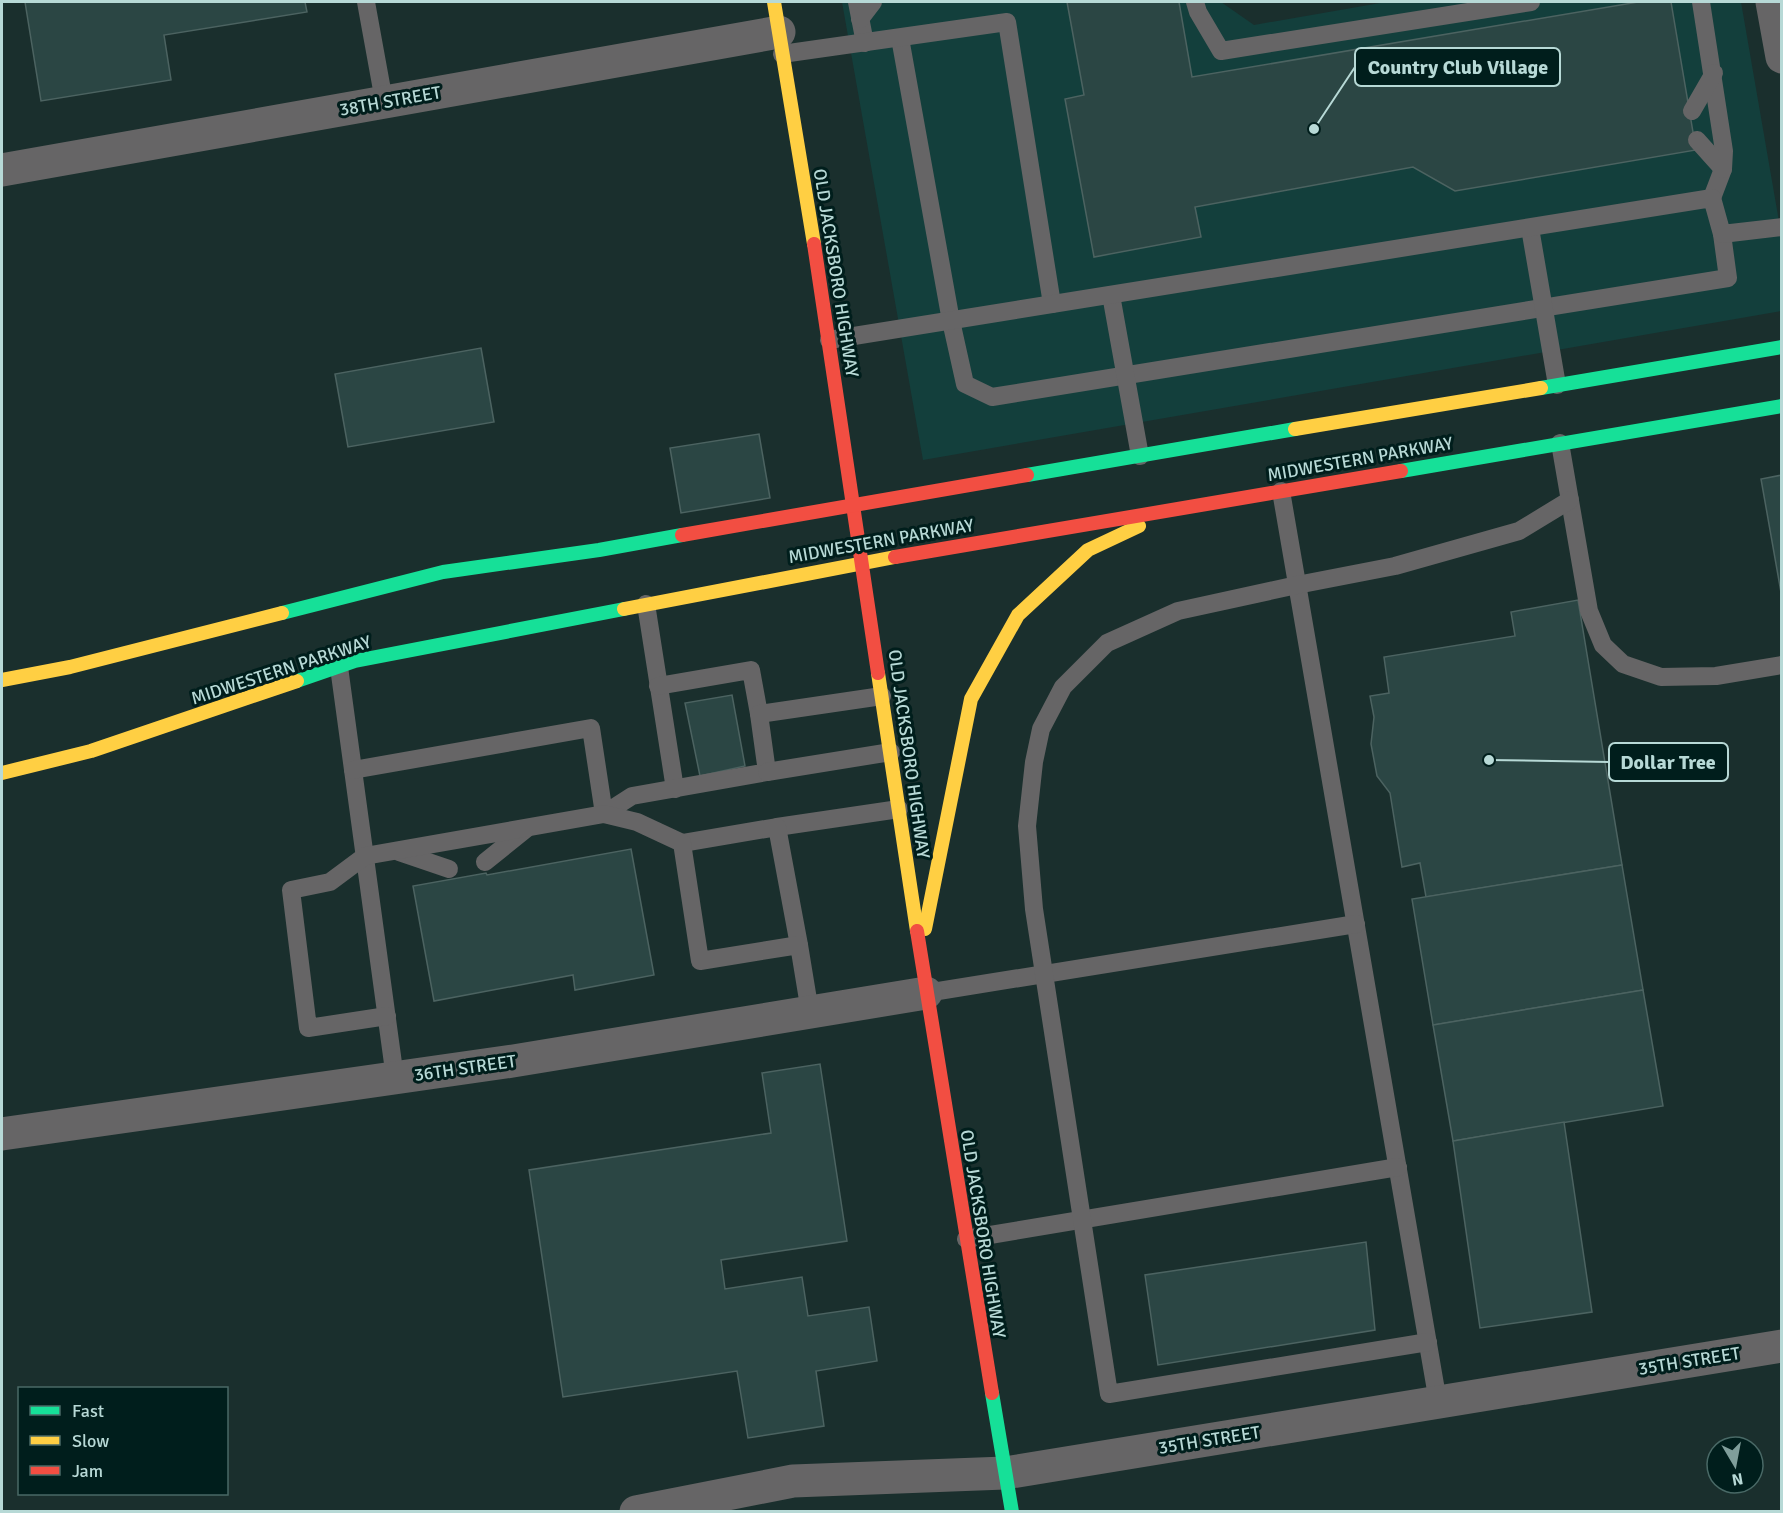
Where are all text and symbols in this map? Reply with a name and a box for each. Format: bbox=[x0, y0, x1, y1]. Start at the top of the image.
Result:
callout: Country Club Village bbox=[1355, 48, 1560, 86]
text: Country Club Village bbox=[1368, 55, 1548, 80]
street label: 38TH STREET bbox=[337, 81, 443, 121]
street label: OLD JACKSBORO HIGHWAY bbox=[809, 167, 863, 379]
street label: MIDWESTERN PARKWAY bbox=[1265, 432, 1455, 486]
street label: MIDWESTERN PARKWAY bbox=[786, 514, 976, 568]
street label: MIDWESTERN PARKWAY bbox=[188, 630, 374, 710]
street label: OLD JACKSBORO HIGHWAY bbox=[883, 648, 935, 860]
callout: Dollar Tree bbox=[1609, 743, 1728, 781]
text: Dollar Tree bbox=[1620, 750, 1716, 775]
street label: 36TH STREET bbox=[413, 1050, 518, 1086]
street label: OLD JACKSBORO HIGHWAY bbox=[956, 1128, 1010, 1340]
street label: 35TH STREET bbox=[1636, 1342, 1742, 1380]
legend bbox=[18, 1387, 228, 1495]
text: Fast bbox=[72, 1400, 104, 1422]
street label: 35TH STREET bbox=[1156, 1421, 1262, 1459]
text: Slow bbox=[72, 1430, 109, 1452]
north arrow bbox=[1705, 1435, 1765, 1495]
text: Jam bbox=[72, 1460, 103, 1482]
text: N bbox=[1730, 1468, 1745, 1490]

